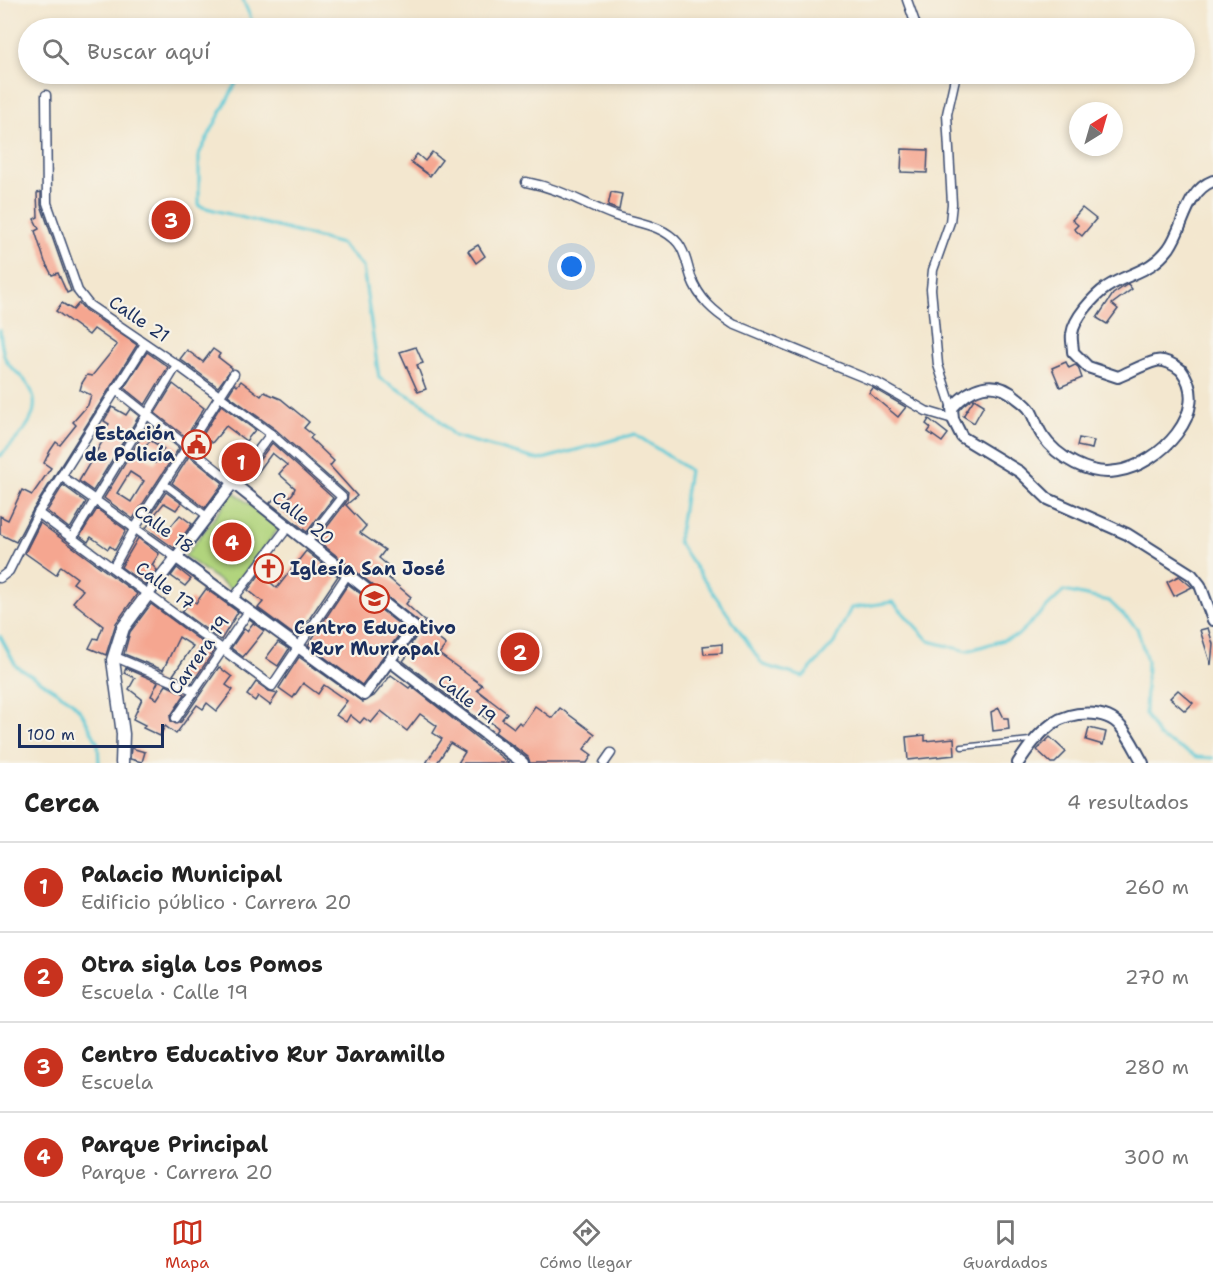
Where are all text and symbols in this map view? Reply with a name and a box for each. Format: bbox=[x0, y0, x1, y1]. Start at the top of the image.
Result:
search box bbox=[18, 18, 1195, 84]
icon: search bbox=[39, 35, 72, 68]
text: Buscar aquí bbox=[87, 37, 210, 66]
north arrow bbox=[1069, 102, 1123, 156]
pin: 3 bbox=[152, 198, 190, 242]
your location bbox=[557, 252, 586, 281]
street label: Calle 21 bbox=[104, 290, 174, 348]
place label: Estación de Policía bbox=[84, 422, 176, 467]
public building icon: Estación de Policía bbox=[180, 428, 212, 460]
pin: 1 bbox=[222, 440, 260, 484]
street label: Calle 20 bbox=[267, 486, 339, 550]
street label: Calle 18 bbox=[129, 499, 199, 559]
pin: 4 bbox=[212, 520, 252, 564]
church icon: Iglesía San José bbox=[253, 553, 285, 585]
street label: Calle 17 bbox=[131, 556, 199, 616]
place label: Iglesía San José bbox=[290, 557, 445, 581]
school or university icon: Centro Educativo Rur Murrapal bbox=[359, 583, 391, 615]
street label: Carrera 19 bbox=[163, 611, 235, 699]
place label: Centro Educativo Rur Murrapal bbox=[294, 616, 456, 661]
pin: 2 bbox=[500, 630, 540, 674]
street label: Calle 19 bbox=[433, 669, 501, 729]
scale bar bbox=[18, 721, 164, 748]
text: 100 m bbox=[27, 724, 75, 745]
text: Cerca bbox=[24, 785, 99, 820]
text: 4 resultados bbox=[1067, 789, 1189, 815]
text: Palacio Municipal bbox=[81, 860, 282, 889]
text: 1 bbox=[39, 874, 48, 900]
text: 260 m bbox=[1124, 874, 1189, 900]
text: Edificio público · Carrera 20 bbox=[81, 889, 351, 915]
text: Otra sigla Los Pomos bbox=[81, 950, 323, 979]
text: 2 bbox=[37, 964, 51, 990]
text: 270 m bbox=[1125, 964, 1189, 990]
text: Escuela · Calle 19 bbox=[81, 979, 248, 1005]
text: Centro Educativo Rur Jaramillo bbox=[81, 1040, 445, 1069]
text: 3 bbox=[37, 1054, 51, 1080]
text: 280 m bbox=[1124, 1054, 1189, 1080]
text: Escuela bbox=[81, 1069, 153, 1095]
text: Parque Principal bbox=[81, 1130, 268, 1159]
text: 4 bbox=[37, 1144, 51, 1170]
text: 300 m bbox=[1123, 1144, 1189, 1170]
text: Parque · Carrera 20 bbox=[81, 1159, 273, 1185]
tab: Mapa bbox=[165, 1216, 209, 1273]
tab: Cómo llegar bbox=[539, 1216, 633, 1273]
tab: Guardados bbox=[963, 1216, 1048, 1273]

